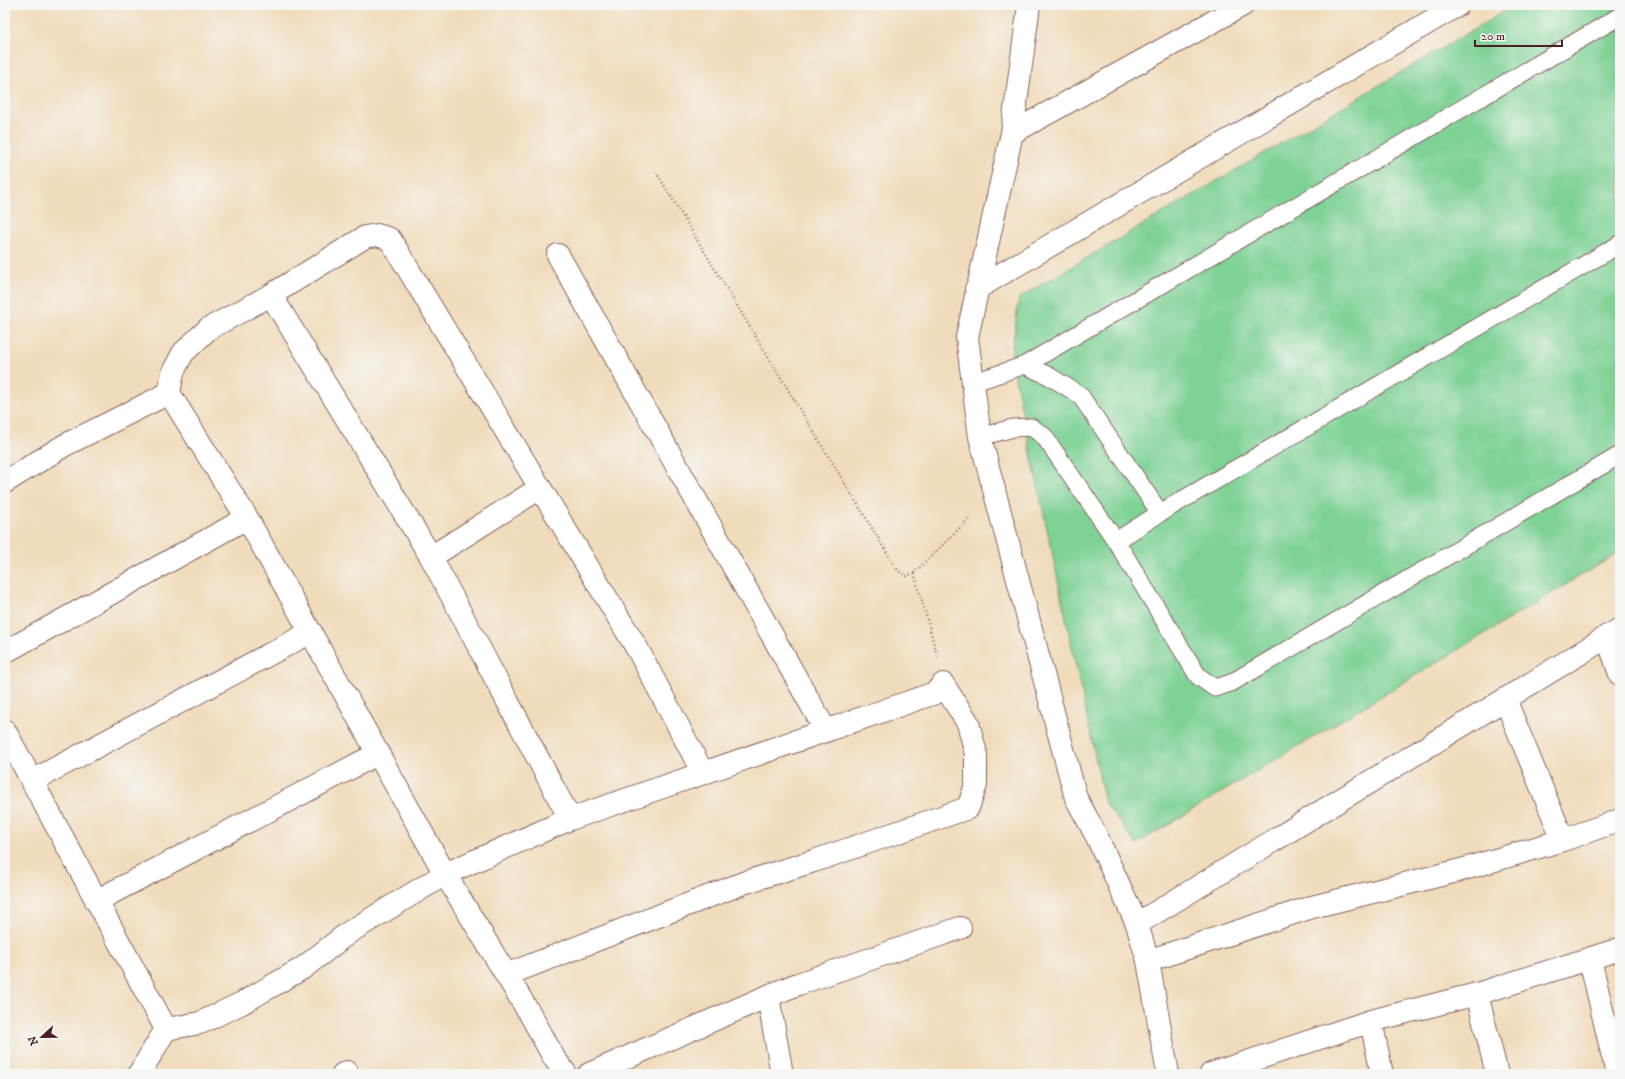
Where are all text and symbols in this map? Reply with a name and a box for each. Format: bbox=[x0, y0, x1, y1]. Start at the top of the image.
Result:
scale bar bbox=[1475, 22, 1562, 48]
text: 20 m bbox=[1481, 29, 1505, 44]
north arrow bbox=[22, 1017, 62, 1057]
text: N bbox=[25, 1034, 42, 1047]

